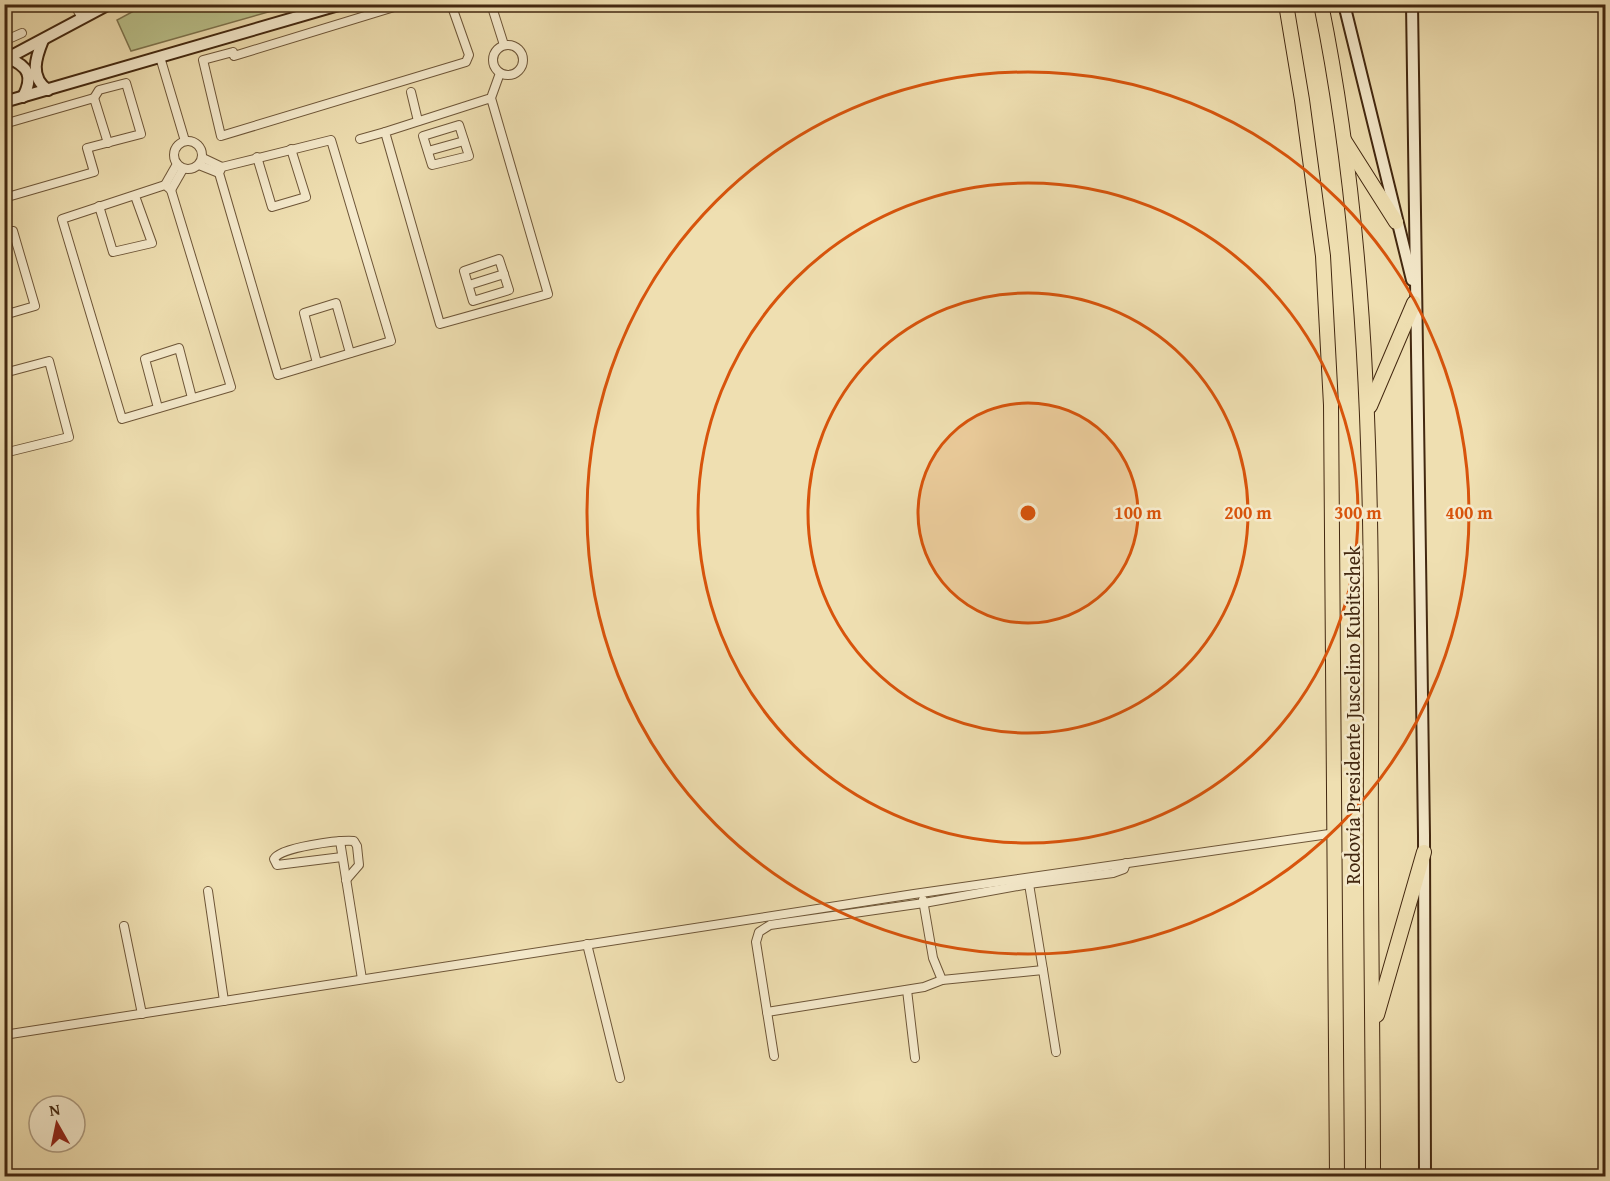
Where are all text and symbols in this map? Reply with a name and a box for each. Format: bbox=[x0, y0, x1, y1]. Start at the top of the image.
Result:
text: 100 m bbox=[1114, 499, 1162, 526]
text: 200 m bbox=[1224, 499, 1272, 526]
text: 300 m bbox=[1334, 499, 1382, 526]
text: 400 m bbox=[1445, 499, 1493, 526]
centre of rings bbox=[1018, 503, 1038, 523]
street label: Rodovia Presidente Juscelino Kubitschek bbox=[1338, 545, 1367, 884]
north arrow bbox=[27, 1094, 87, 1154]
text: N bbox=[47, 1096, 62, 1122]

